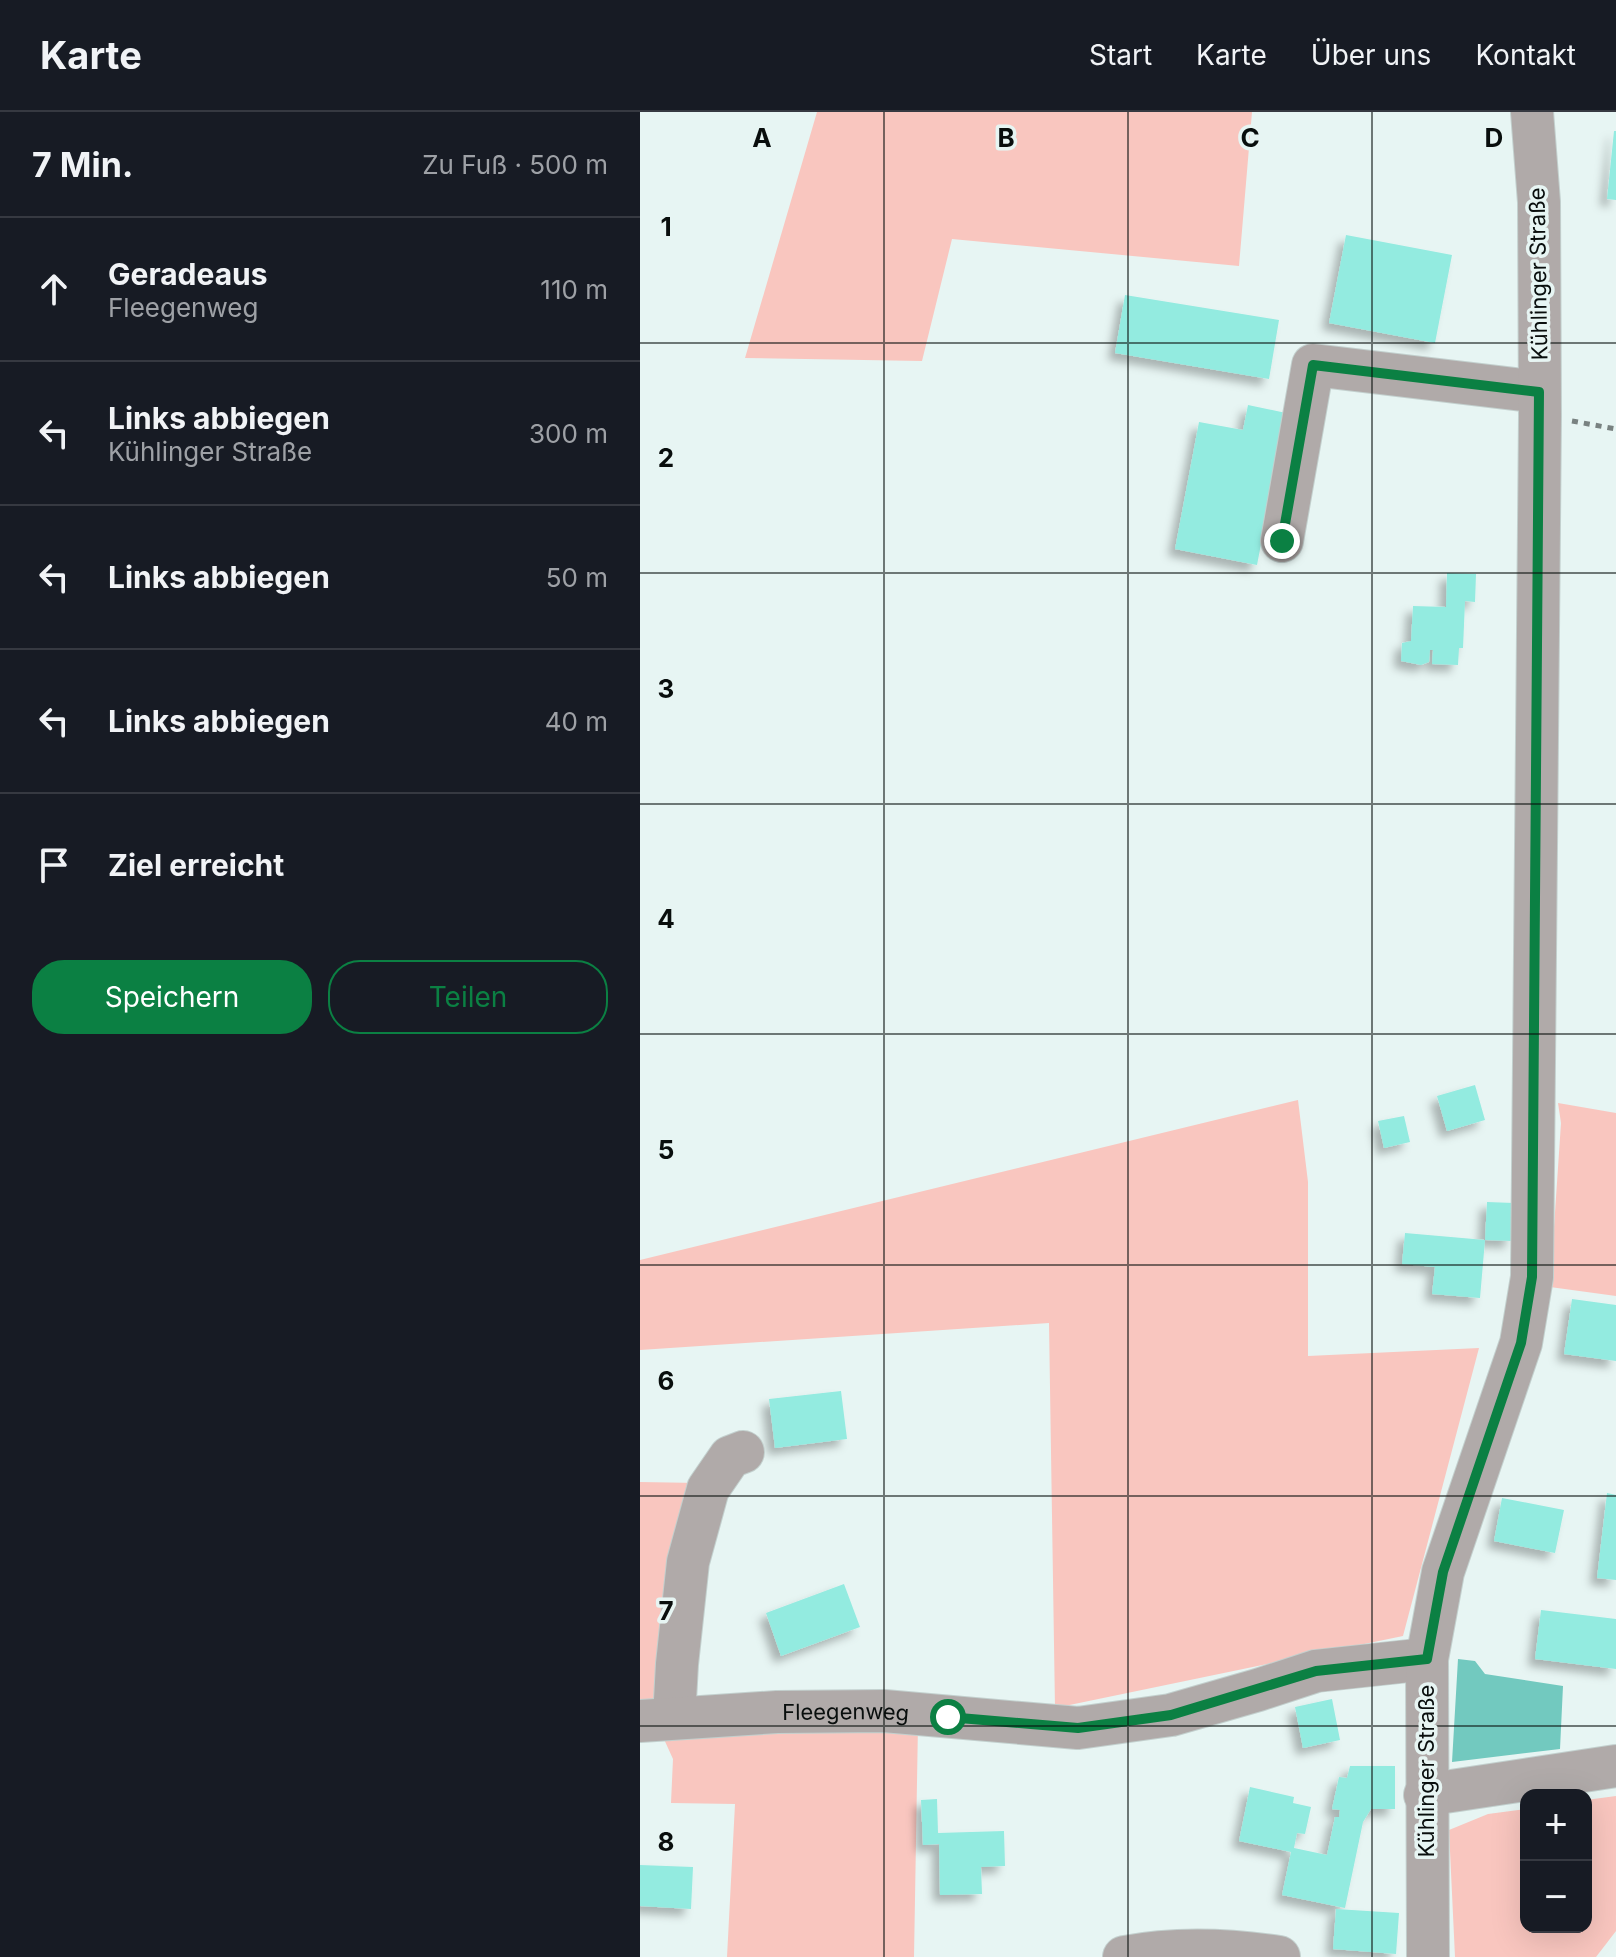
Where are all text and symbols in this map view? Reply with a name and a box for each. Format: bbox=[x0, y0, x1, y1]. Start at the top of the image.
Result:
text: Karte bbox=[40, 32, 142, 78]
text: Start bbox=[1089, 38, 1152, 72]
text: Karte bbox=[1196, 38, 1267, 72]
text: Über uns bbox=[1311, 38, 1431, 72]
text: Kontakt bbox=[1475, 38, 1576, 72]
text: A bbox=[752, 122, 772, 153]
text: B bbox=[997, 122, 1015, 153]
text: C bbox=[1240, 122, 1260, 153]
text: D bbox=[1485, 122, 1503, 153]
text: 7 Min. bbox=[32, 144, 133, 185]
text: Zu Fuß · 500 m bbox=[422, 149, 608, 180]
street label: Kühlinger Straße bbox=[1523, 187, 1553, 361]
text: 1 bbox=[660, 211, 672, 242]
text: Geradeaus bbox=[108, 256, 268, 292]
icon: ahead bbox=[32, 267, 76, 311]
text: 110 m bbox=[540, 274, 608, 305]
text: Fleegenweg bbox=[108, 292, 258, 323]
text: Links abbiegen bbox=[108, 400, 330, 436]
icon: left bbox=[32, 411, 76, 455]
text: 300 m bbox=[529, 418, 608, 449]
text: Kühlinger Straße bbox=[108, 436, 312, 467]
text: 2 bbox=[658, 442, 674, 473]
route end bbox=[1264, 523, 1300, 559]
icon: left bbox=[32, 555, 76, 599]
text: Links abbiegen bbox=[108, 559, 330, 595]
text: 50 m bbox=[546, 562, 608, 593]
text: 3 bbox=[658, 673, 674, 704]
icon: left bbox=[32, 699, 76, 743]
text: Links abbiegen bbox=[108, 703, 330, 739]
text: 40 m bbox=[545, 706, 608, 737]
icon: arrive bbox=[32, 843, 76, 887]
text: Ziel erreicht bbox=[108, 847, 284, 883]
text: 4 bbox=[657, 903, 675, 934]
button: Speichern bbox=[32, 960, 312, 1034]
button: Teilen bbox=[328, 960, 608, 1034]
text: 5 bbox=[658, 1134, 674, 1165]
text: 6 bbox=[658, 1365, 674, 1396]
text: 7 bbox=[658, 1595, 674, 1626]
street label: Kühlinger Straße bbox=[1413, 1685, 1439, 1857]
street label: Fleegenweg bbox=[782, 1698, 910, 1726]
route start bbox=[930, 1699, 966, 1735]
map controls bbox=[1520, 1789, 1592, 1933]
button: + bbox=[1520, 1789, 1592, 1861]
text: 8 bbox=[658, 1826, 674, 1857]
button: − bbox=[1520, 1861, 1592, 1933]

